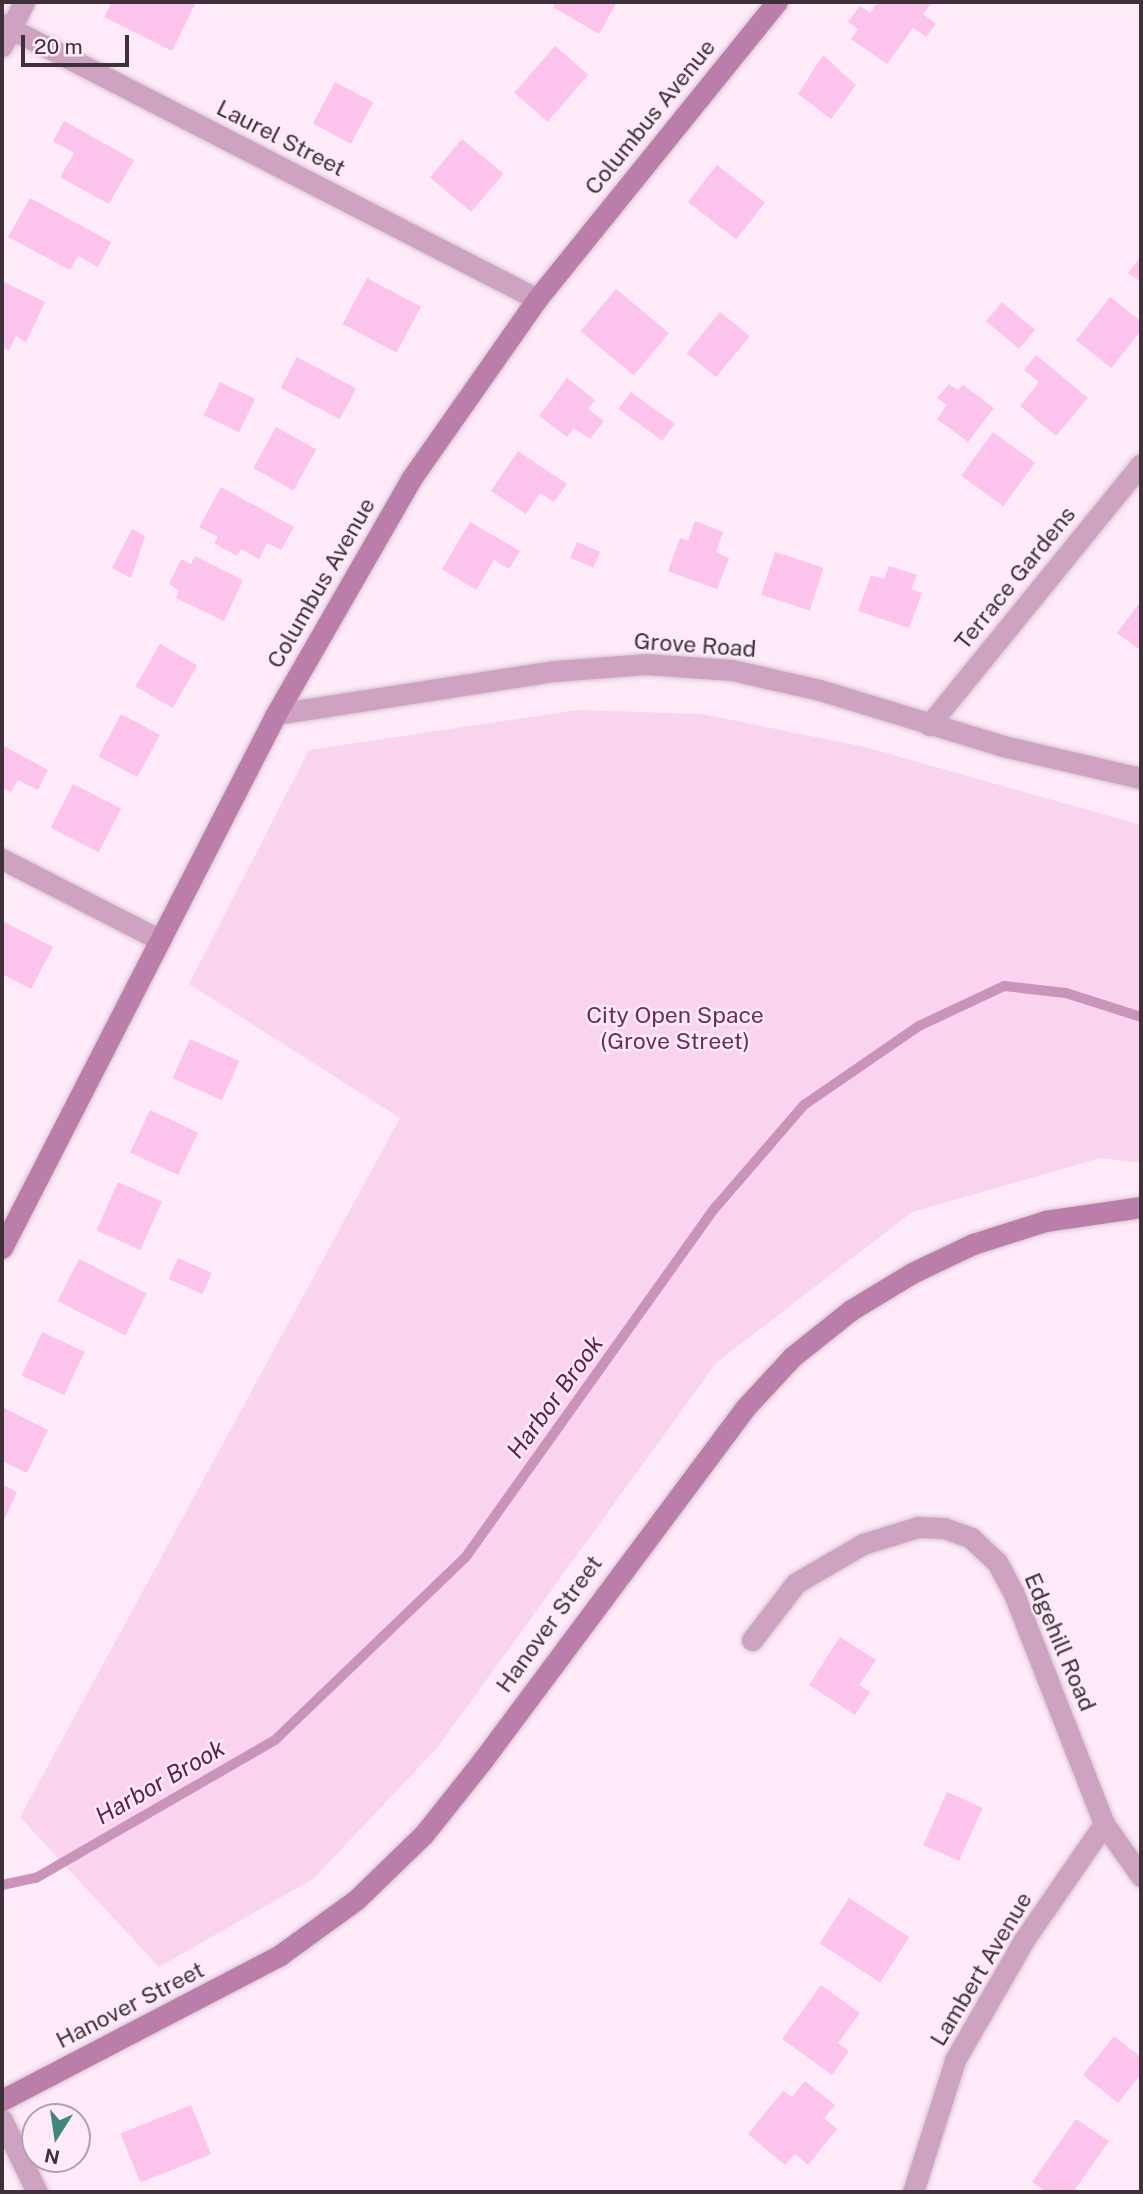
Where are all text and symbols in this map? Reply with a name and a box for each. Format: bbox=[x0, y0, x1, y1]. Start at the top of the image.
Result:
scale bar bbox=[24, 21, 133, 65]
text: 20 m bbox=[34, 34, 83, 59]
street label: Columbus Avenue bbox=[579, 34, 721, 200]
street label: Laurel Street bbox=[212, 94, 350, 182]
street label: Columbus Avenue bbox=[261, 493, 381, 673]
street label: Terrace Gardens bbox=[949, 501, 1081, 655]
street label: Grove Road bbox=[633, 627, 757, 663]
park label: City Open Space (Grove Street) bbox=[586, 1001, 764, 1055]
water label: Harbor Brook bbox=[501, 1330, 609, 1464]
street label: Hanover Street bbox=[490, 1550, 608, 1698]
street label: Edgehill Road bbox=[1018, 1569, 1102, 1715]
water label: Harbor Brook bbox=[90, 1733, 230, 1831]
street label: Lambert Avenue bbox=[924, 1887, 1038, 2051]
street label: Hanover Street bbox=[51, 1956, 209, 2054]
north arrow bbox=[21, 2103, 91, 2173]
text: N bbox=[43, 2144, 62, 2169]

